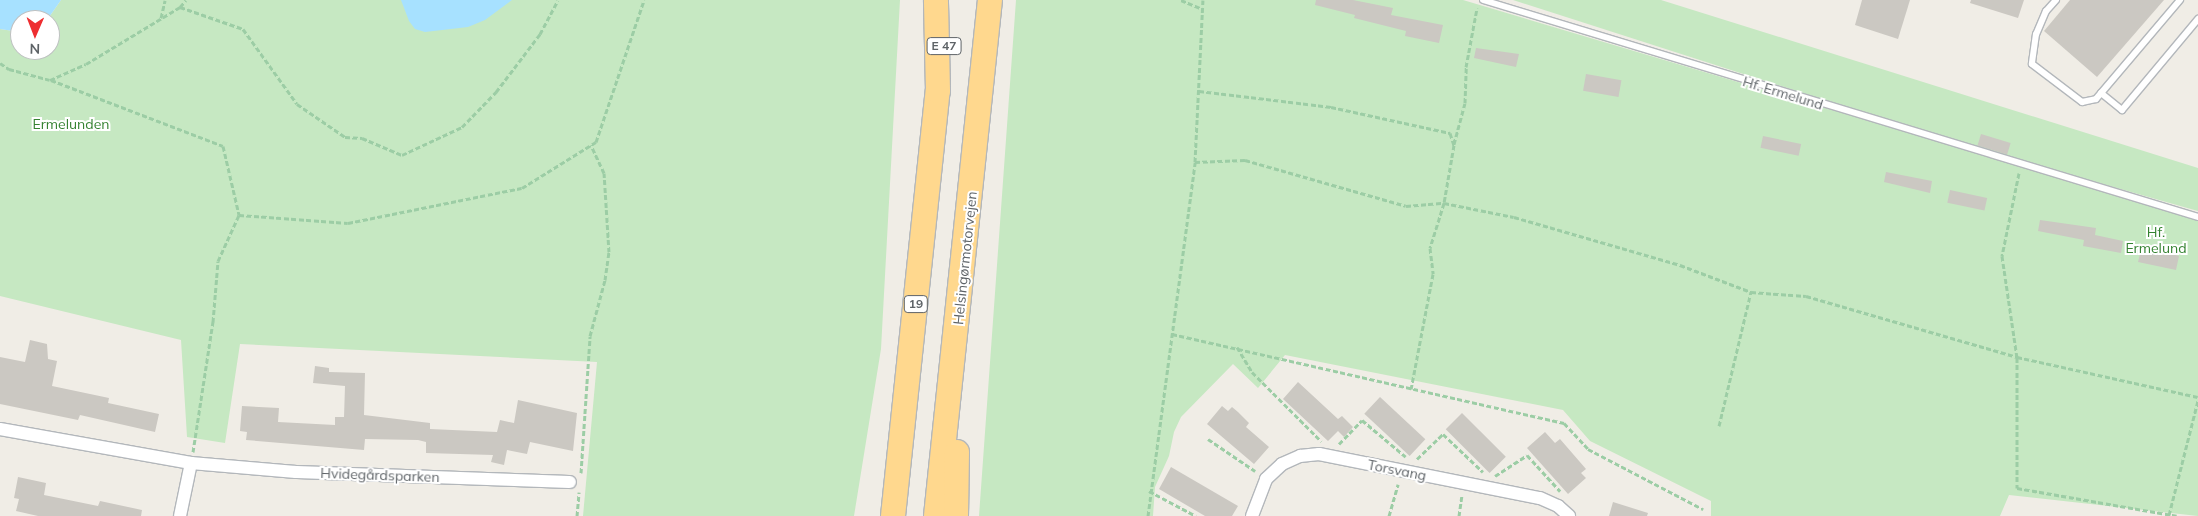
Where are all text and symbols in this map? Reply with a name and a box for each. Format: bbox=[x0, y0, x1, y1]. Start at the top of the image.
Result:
north arrow bbox=[10, 10, 60, 60]
road number: E 47 bbox=[926, 36, 962, 56]
text: N bbox=[29, 40, 40, 58]
street label: Hf. Ermelund bbox=[1741, 73, 1825, 113]
park label: Ermelunden bbox=[32, 116, 110, 132]
street label: Helsingørmotorvejen bbox=[950, 190, 980, 326]
park label: Hf. Ermelund bbox=[2125, 224, 2187, 256]
road number: 19 bbox=[904, 294, 928, 314]
street label: Torsvang bbox=[1366, 456, 1428, 484]
street label: Hvidegårdsparken bbox=[320, 465, 440, 485]

